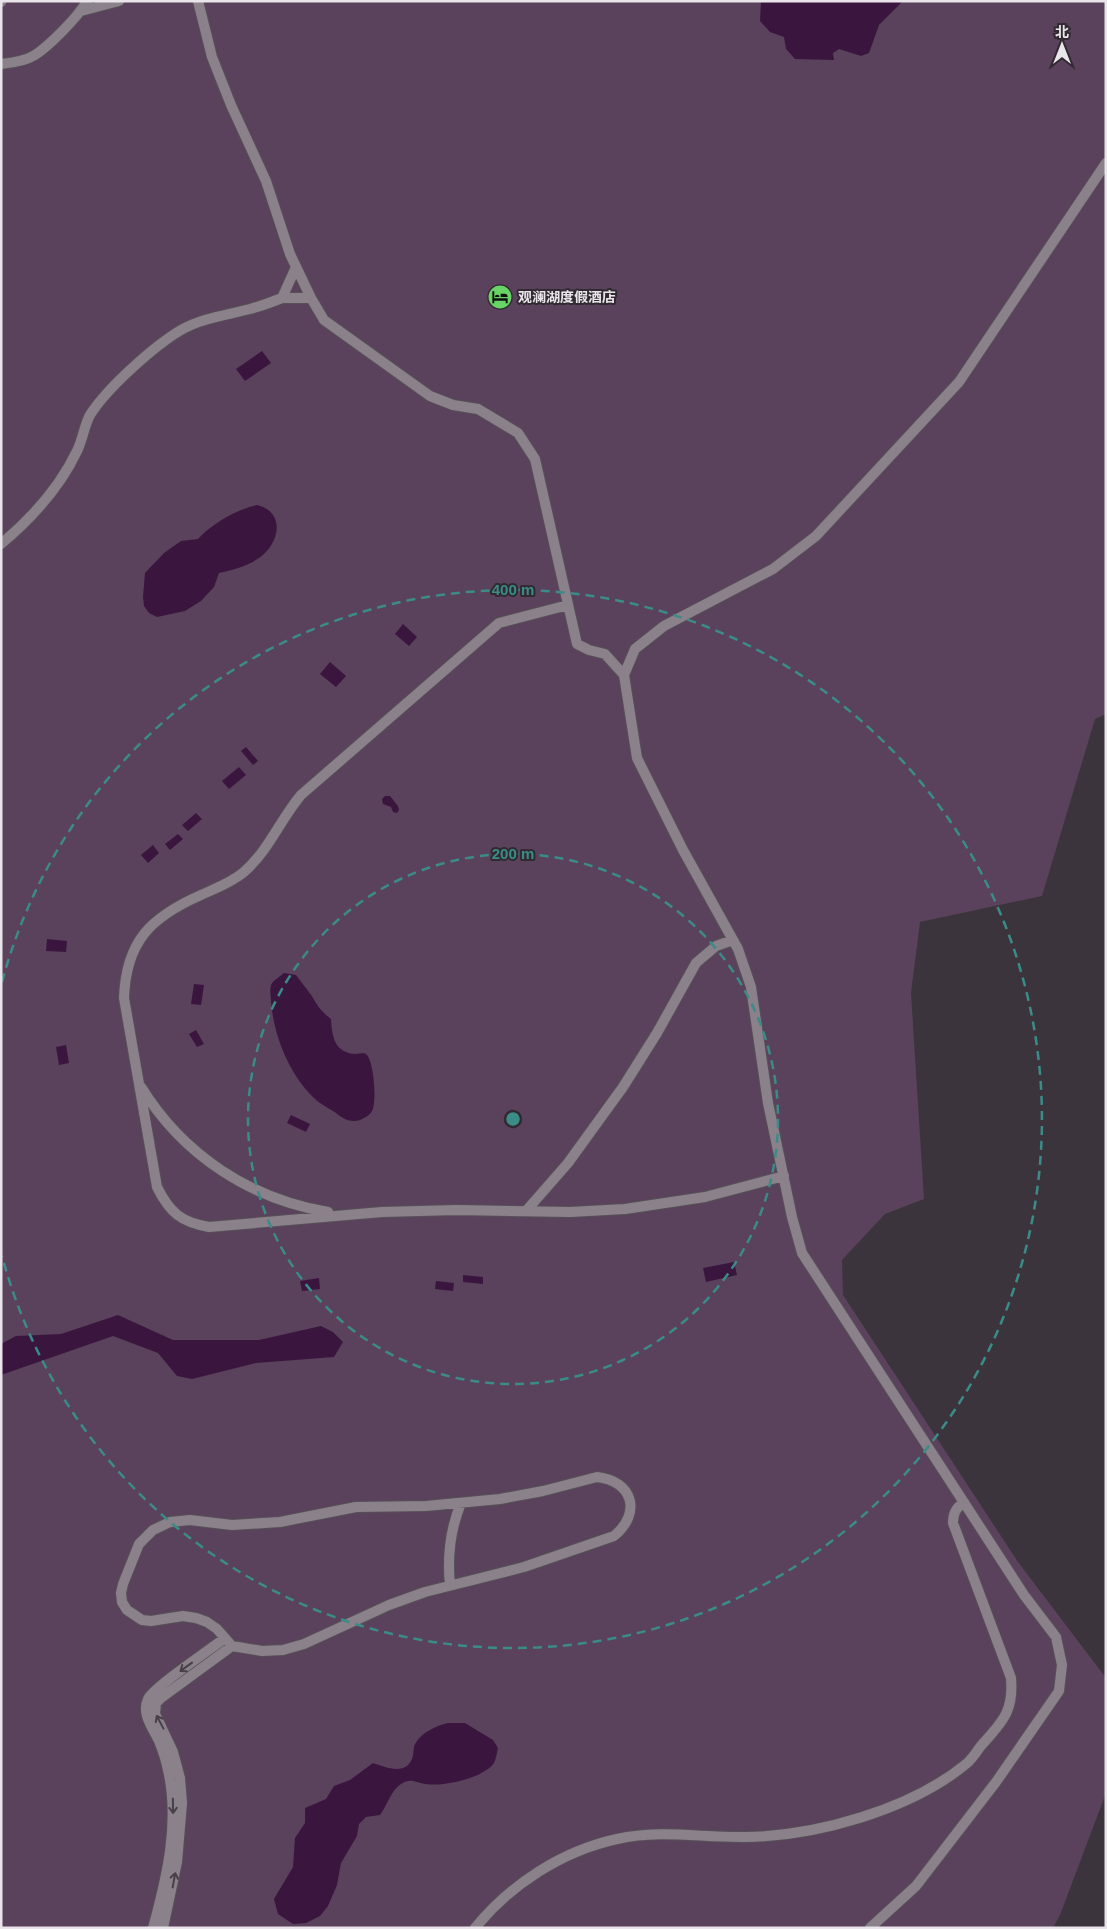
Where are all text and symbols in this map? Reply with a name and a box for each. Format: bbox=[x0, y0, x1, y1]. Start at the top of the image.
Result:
north arrow bbox=[1037, 20, 1087, 70]
text: 北 bbox=[1055, 24, 1069, 40]
hotel icon: 观澜湖度假酒店 bbox=[487, 284, 513, 310]
place label: 观澜湖度假酒店 bbox=[518, 289, 616, 305]
text: 400 m bbox=[492, 581, 534, 598]
text: 200 m bbox=[492, 845, 534, 862]
centre of rings bbox=[504, 1110, 522, 1128]
one-way arrow bbox=[180, 1662, 193, 1673]
one-way arrow bbox=[155, 1715, 164, 1730]
one-way arrow bbox=[168, 1798, 177, 1814]
one-way arrow bbox=[169, 1873, 179, 1889]

